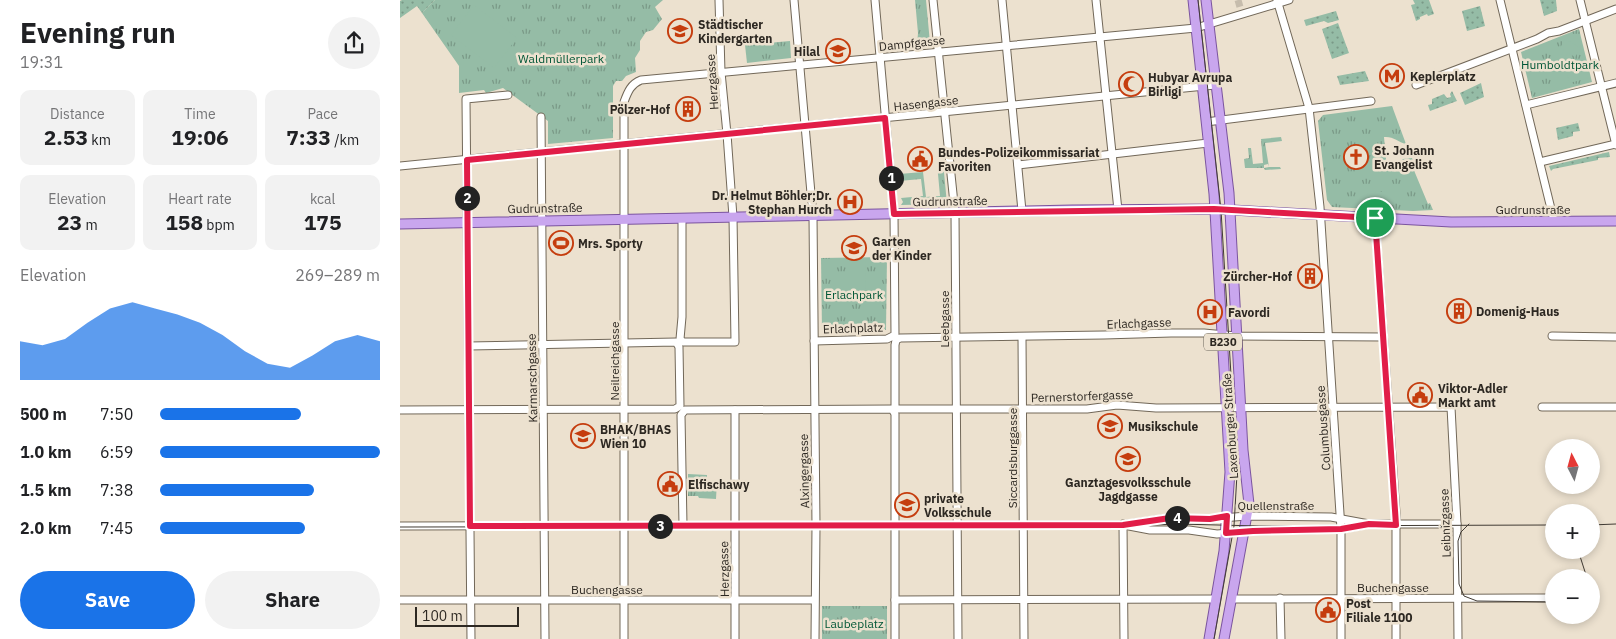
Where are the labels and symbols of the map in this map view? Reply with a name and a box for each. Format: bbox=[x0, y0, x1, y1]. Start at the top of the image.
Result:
place label: Städtischer Kindergarten bbox=[698, 17, 772, 46]
school or university icon: Städtischer Kindergarten bbox=[667, 18, 693, 44]
street label: Dampfgasse bbox=[878, 32, 946, 54]
school or university icon: Hilal bbox=[825, 38, 851, 64]
place label: Hilal bbox=[794, 44, 820, 59]
park label: Waldmüllerpark bbox=[518, 51, 605, 66]
street label: Herzgasse bbox=[703, 53, 721, 110]
park label: Humboldtpark bbox=[1521, 57, 1600, 72]
metro station icon: Keplerplatz bbox=[1379, 63, 1405, 89]
place label: Keplerplatz bbox=[1410, 69, 1476, 84]
place label: Hubyar Avrupa Birligi bbox=[1148, 70, 1232, 99]
mosque icon: Hubyar Avrupa Birligi bbox=[1118, 71, 1144, 97]
street label: Hasengasse bbox=[893, 92, 960, 114]
building icon: Pölzer-Hof bbox=[675, 96, 701, 122]
place label: Pölzer-Hof bbox=[610, 102, 671, 117]
place label: St. Johann Evangelist bbox=[1374, 143, 1434, 172]
church icon: St. Johann Evangelist bbox=[1343, 144, 1369, 170]
place label: Bundes-Polizeikommissariat Favoriten bbox=[938, 145, 1100, 174]
public building icon: Bundes-Polizeikommissariat Favoriten bbox=[907, 146, 933, 172]
pin: 1 bbox=[878, 166, 904, 190]
pin: 2 bbox=[454, 186, 480, 210]
place label: Dr. Helmut Böhler;Dr. Stephan Hurch bbox=[712, 188, 832, 217]
hospital icon: Dr. Helmut Böhler;Dr. Stephan Hurch bbox=[837, 189, 863, 215]
street label: Gudrunstraße bbox=[912, 193, 988, 209]
pin bbox=[1354, 197, 1396, 239]
street label: Gudrunstraße bbox=[507, 200, 583, 216]
street label: Gudrunstraße bbox=[1495, 202, 1571, 217]
sports icon: Mrs. Sporty bbox=[548, 230, 574, 256]
place label: Garten der Kinder bbox=[872, 234, 932, 263]
school or university icon: Garten der Kinder bbox=[841, 235, 867, 261]
place label: Mrs. Sporty bbox=[578, 236, 643, 251]
building icon: Zürcher-Hof bbox=[1297, 263, 1323, 289]
place label: Zürcher-Hof bbox=[1223, 269, 1293, 284]
park label: Erlachpark bbox=[825, 287, 884, 302]
street label: Leebgasse bbox=[937, 290, 952, 347]
building icon: Domenig-Haus bbox=[1446, 298, 1472, 324]
hospital icon: Favordi bbox=[1197, 299, 1223, 325]
place label: Domenig-Haus bbox=[1476, 304, 1559, 319]
place label: Favordi bbox=[1228, 305, 1270, 320]
street label: Erlachgasse bbox=[1106, 314, 1172, 332]
street label: Erlachplatz bbox=[823, 319, 884, 337]
street label: Neilreichgasse bbox=[607, 321, 622, 401]
street label: Karmarschgasse bbox=[524, 333, 540, 423]
road number: B230 bbox=[1204, 334, 1242, 351]
street label: Laxenburger Straße bbox=[1219, 372, 1241, 479]
place label: Viktor-Adler Markt amt bbox=[1438, 381, 1508, 410]
public building icon: Viktor-Adler Markt amt bbox=[1407, 382, 1433, 408]
street label: Columbusgasse bbox=[1313, 385, 1333, 471]
street label: Pernerstorfergasse bbox=[1031, 387, 1134, 405]
street label: Siccardsburggasse bbox=[1005, 407, 1020, 508]
school or university icon: Musikschule bbox=[1097, 413, 1123, 439]
place label: Musikschule bbox=[1128, 419, 1198, 434]
place label: BHAK/BHAS Wien 10 bbox=[600, 422, 671, 451]
school or university icon: BHAK/BHAS Wien 10 bbox=[570, 423, 596, 449]
street label: Alxingergasse bbox=[796, 433, 812, 509]
north arrow bbox=[1545, 439, 1600, 494]
school or university icon: Ganztagesvolksschule Jagdgasse bbox=[1115, 446, 1141, 472]
public building icon: Elfischawy bbox=[657, 471, 683, 497]
place label: Ganztagesvolksschule Jagdgasse bbox=[1065, 475, 1191, 504]
place label: Elfischawy bbox=[688, 477, 750, 492]
street label: Leibnizgasse bbox=[1436, 488, 1454, 558]
place label: private Volksschule bbox=[924, 491, 992, 520]
school or university icon: private Volksschule bbox=[894, 492, 920, 518]
street label: Quellenstraße bbox=[1238, 498, 1315, 513]
pin: 4 bbox=[1164, 506, 1190, 530]
pin: 3 bbox=[648, 514, 672, 538]
street label: Herzgasse bbox=[716, 540, 732, 597]
street label: Buchengasse bbox=[1357, 580, 1429, 595]
street label: Buchengasse bbox=[571, 582, 643, 597]
place label: Post Filiale 1100 bbox=[1346, 596, 1412, 625]
public building icon: Post Filiale 1100 bbox=[1315, 597, 1341, 623]
scale bar bbox=[415, 604, 519, 627]
park label: Laubeplatz bbox=[824, 616, 884, 631]

